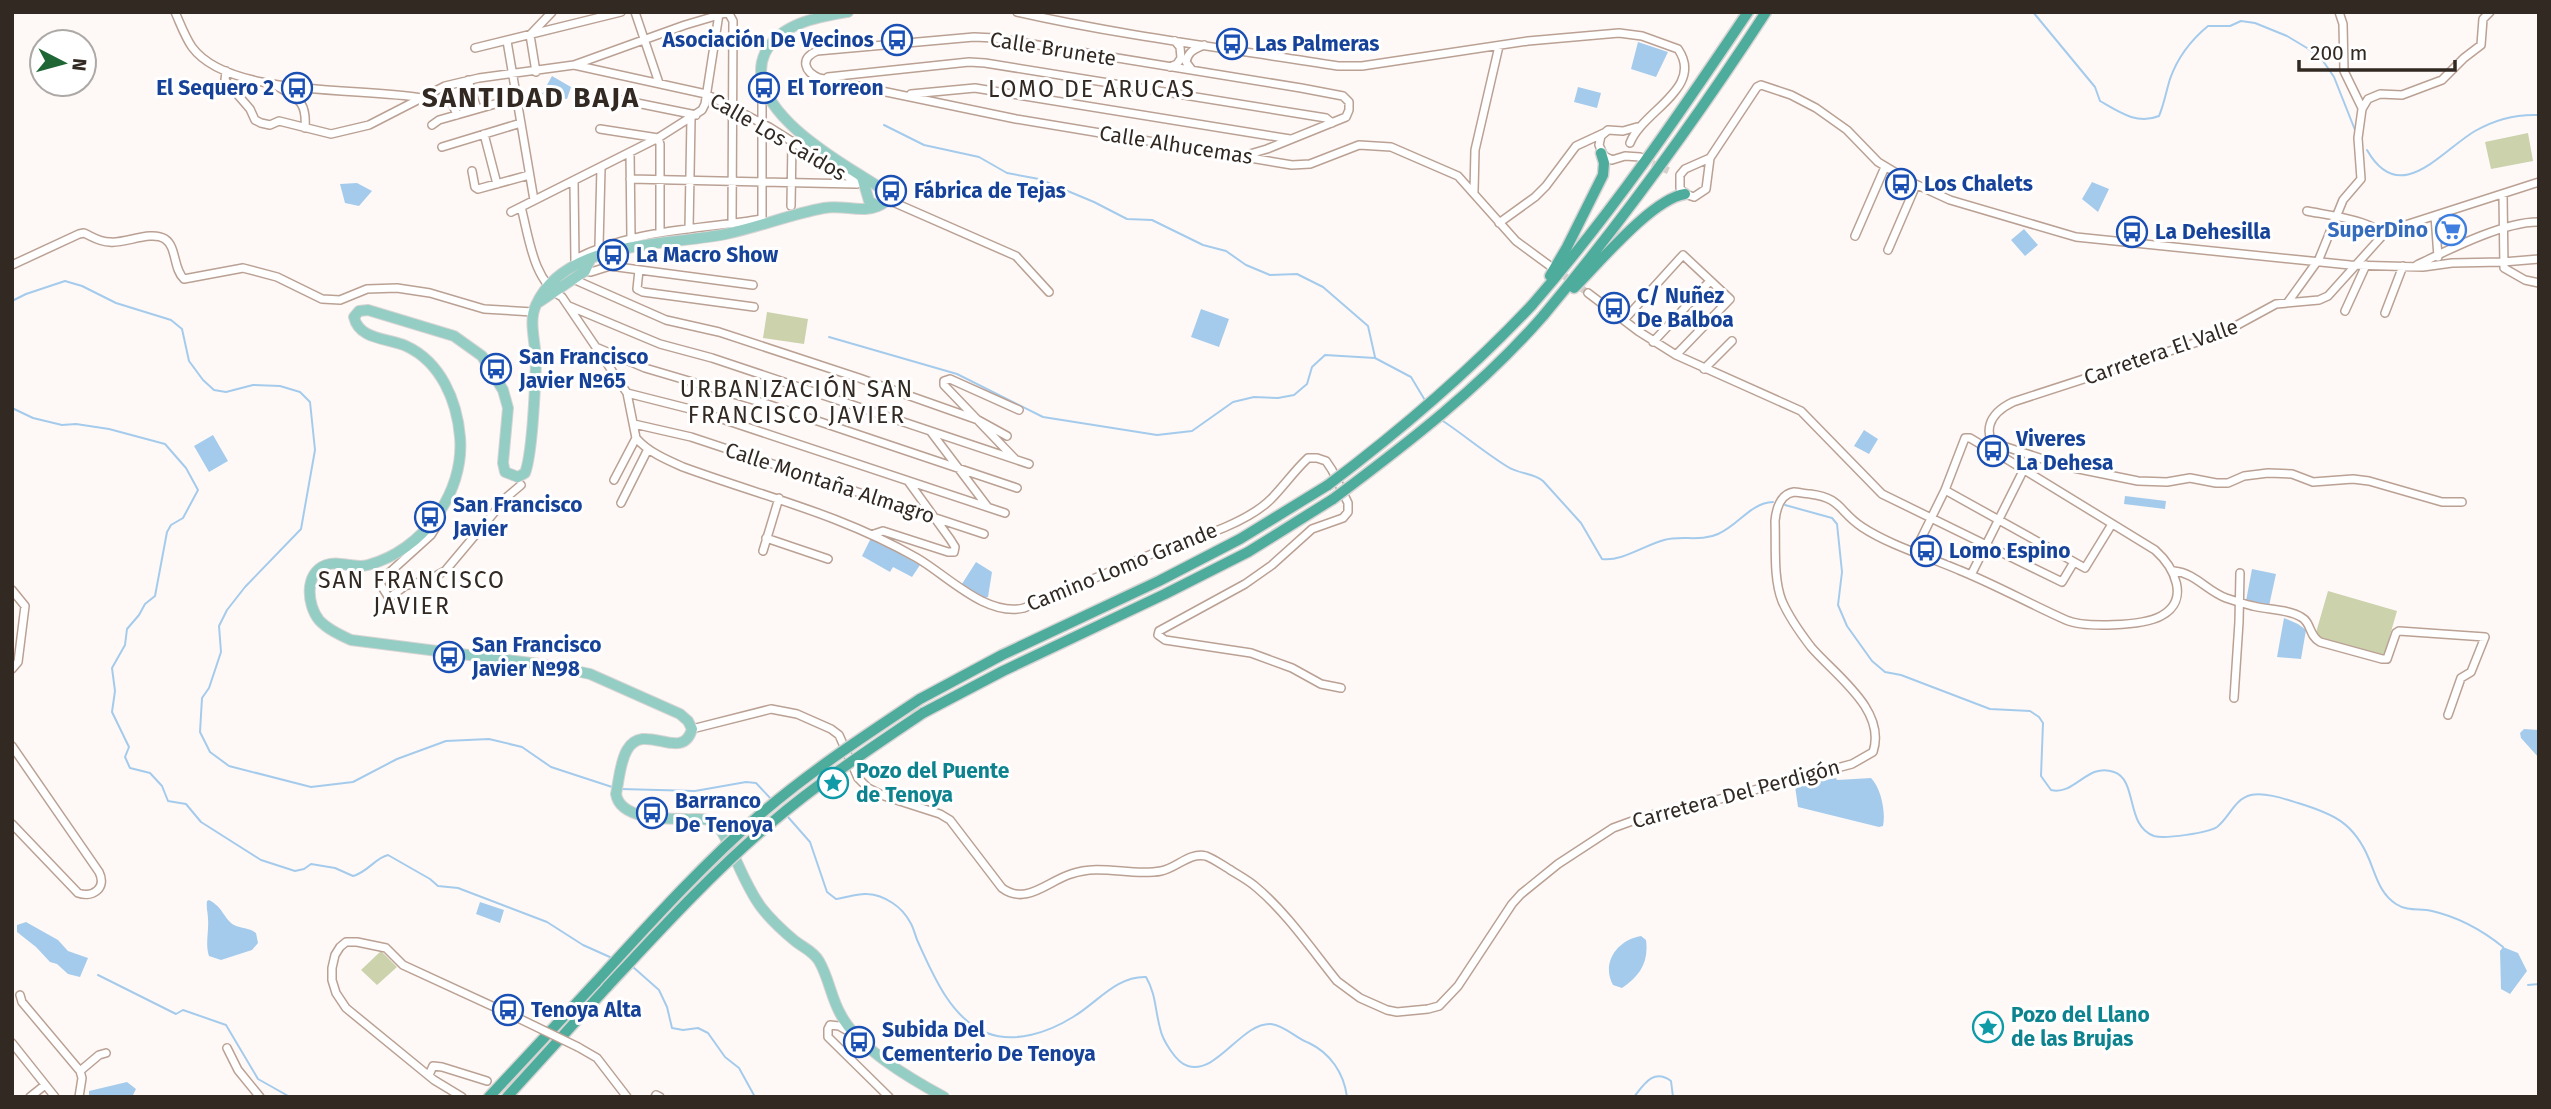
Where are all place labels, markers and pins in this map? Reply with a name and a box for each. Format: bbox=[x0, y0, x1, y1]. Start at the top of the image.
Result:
bus stop icon: Asociación De Vecinos bbox=[880, 23, 914, 57]
place label: Asociación De Vecinos bbox=[662, 27, 874, 53]
bus stop icon: Las Palmeras bbox=[1215, 27, 1249, 61]
place label: Las Palmeras bbox=[1255, 31, 1380, 57]
bus stop icon: El Sequero 2 bbox=[280, 71, 314, 105]
bus stop icon: El Torreon bbox=[747, 71, 781, 105]
place label: El Sequero 2 bbox=[156, 75, 274, 101]
place label: El Torreon bbox=[787, 75, 884, 101]
bus stop icon: Los Chalets bbox=[1884, 167, 1918, 201]
place label: Los Chalets bbox=[1924, 171, 2033, 197]
bus stop icon: Fábrica de Tejas bbox=[874, 174, 908, 208]
place label: Fábrica de Tejas bbox=[914, 178, 1066, 204]
supermarket icon: SuperDino bbox=[2434, 213, 2468, 247]
bus stop icon: La Dehesilla bbox=[2115, 215, 2149, 249]
place label: SuperDino bbox=[2327, 217, 2428, 243]
place label: La Dehesilla bbox=[2155, 219, 2271, 245]
bus stop icon: La Macro Show bbox=[596, 238, 630, 272]
place label: La Macro Show bbox=[636, 242, 779, 268]
place label: C/ Nuñez De Balboa bbox=[1637, 283, 1734, 333]
bus stop icon: C/ Nuñez De Balboa bbox=[1597, 291, 1631, 325]
place label: San Francisco Javier Nº65 bbox=[518, 344, 648, 394]
bus stop icon: San Francisco Javier Nº65 bbox=[479, 352, 513, 386]
place label: Viveres La Dehesa bbox=[2015, 426, 2113, 476]
bus stop icon: Viveres La Dehesa bbox=[1976, 434, 2010, 468]
place label: San Francisco Javier bbox=[452, 492, 582, 542]
bus stop icon: San Francisco Javier bbox=[413, 500, 447, 534]
bus stop icon: Lomo Espino bbox=[1909, 534, 1943, 568]
place label: Lomo Espino bbox=[1949, 538, 2070, 564]
place label: San Francisco Javier Nº98 bbox=[471, 632, 601, 682]
bus stop icon: San Francisco Javier Nº98 bbox=[432, 640, 466, 674]
place label: Pozo del Puente de Tenoya bbox=[856, 758, 1010, 808]
place icon: Pozo del Puente de Tenoya bbox=[816, 766, 850, 800]
place label: Barranco De Tenoya bbox=[675, 788, 773, 838]
bus stop icon: Barranco De Tenoya bbox=[635, 796, 669, 830]
bus stop icon: Tenoya Alta bbox=[491, 993, 525, 1027]
place label: Tenoya Alta bbox=[531, 997, 642, 1023]
place label: Pozo del Llano de las Brujas bbox=[2011, 1002, 2150, 1052]
place icon: Pozo del Llano de las Brujas bbox=[1971, 1010, 2005, 1044]
place label: Subida Del Cementerio De Tenoya bbox=[882, 1017, 1096, 1067]
bus stop icon: Subida Del Cementerio De Tenoya bbox=[842, 1025, 876, 1059]

